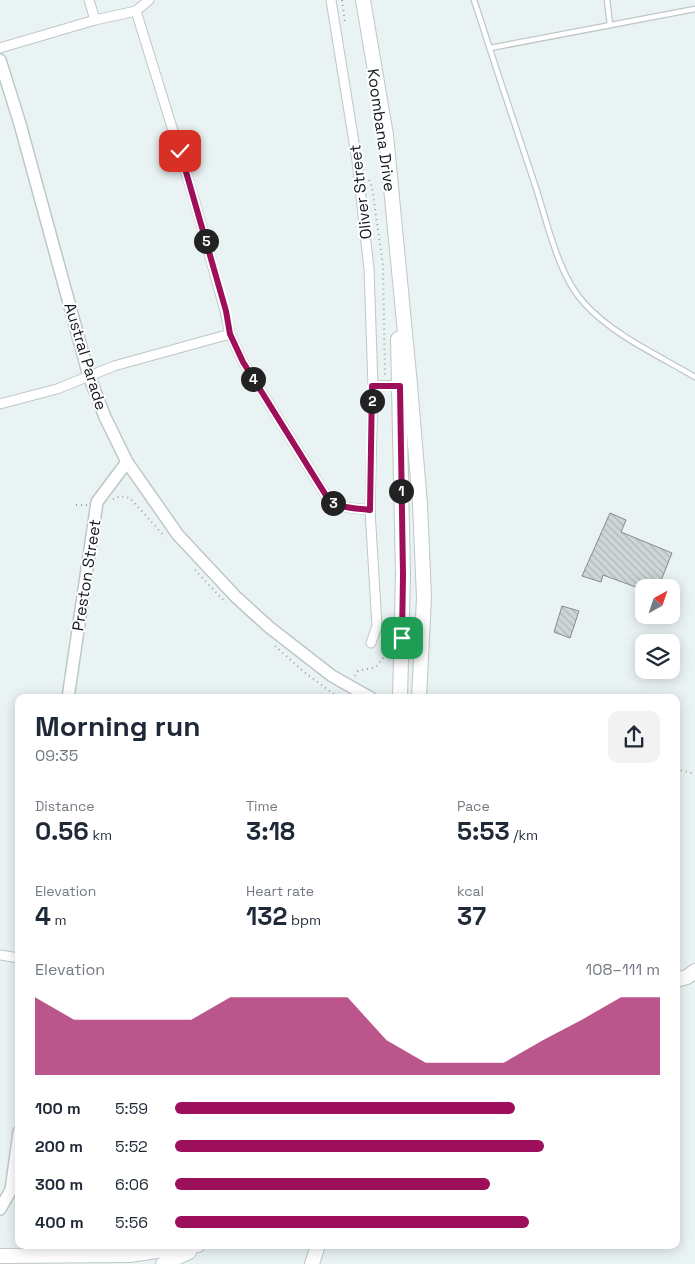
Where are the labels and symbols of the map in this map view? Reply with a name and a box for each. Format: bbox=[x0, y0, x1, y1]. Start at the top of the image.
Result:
street label: Koombana Drive bbox=[362, 67, 401, 193]
pin bbox=[159, 130, 201, 172]
street label: Oliver Street bbox=[344, 143, 377, 241]
pin: 5 bbox=[194, 228, 218, 254]
street label: Austral Parade bbox=[59, 300, 112, 413]
pin: 4 bbox=[240, 366, 266, 392]
pin: 2 bbox=[360, 388, 384, 414]
pin: 1 bbox=[388, 478, 414, 504]
pin: 3 bbox=[320, 490, 346, 516]
street label: Preston Street bbox=[67, 518, 106, 632]
north arrow bbox=[635, 579, 680, 624]
pin bbox=[381, 617, 423, 659]

